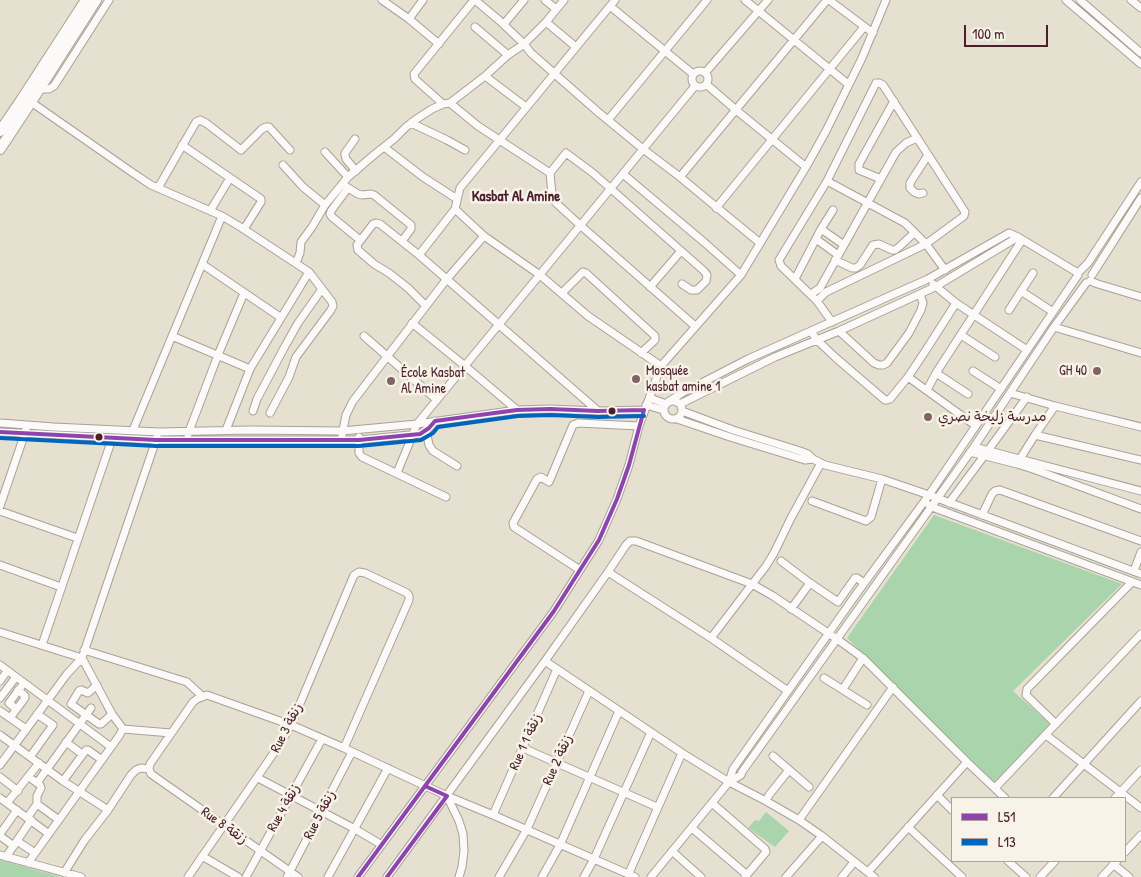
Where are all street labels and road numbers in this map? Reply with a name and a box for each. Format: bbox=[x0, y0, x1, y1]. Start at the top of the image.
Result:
street label: Rue 3 زنقة bbox=[267, 700, 307, 756]
street label: Rue 1 زنقة 1 bbox=[506, 711, 546, 773]
street label: Rue 2 زنقة bbox=[539, 732, 577, 788]
street label: Rue 4 زنقة bbox=[264, 781, 304, 835]
street label: Rue 5 زنقة bbox=[301, 788, 339, 842]
street label: Rue 8 زنقة bbox=[197, 804, 251, 848]

